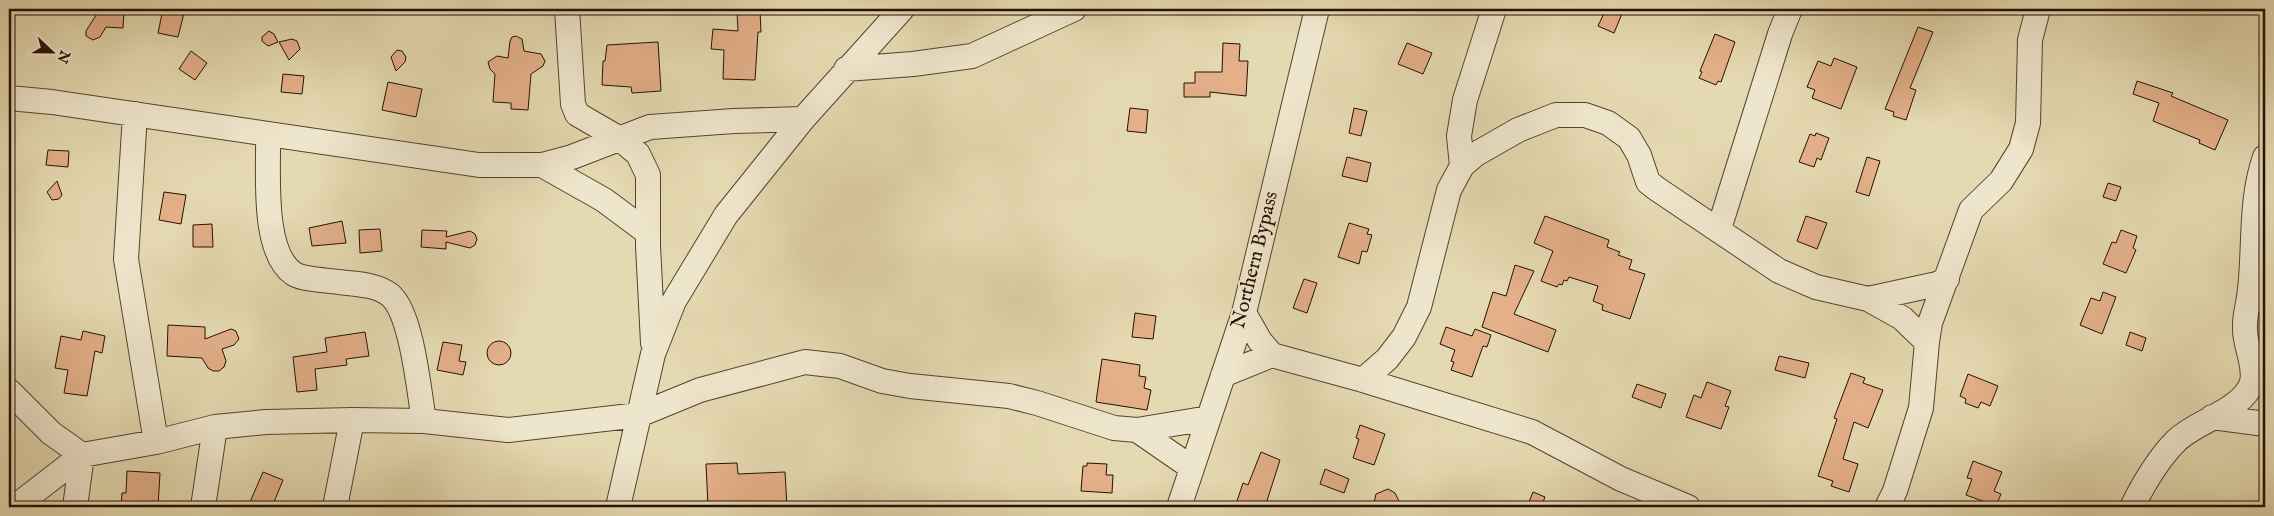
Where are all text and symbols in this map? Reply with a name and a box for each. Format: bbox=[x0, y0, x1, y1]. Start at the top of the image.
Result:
north arrow bbox=[28, 28, 78, 78]
text: N bbox=[53, 47, 74, 65]
street label: Northern Bypass bbox=[1226, 189, 1284, 331]

